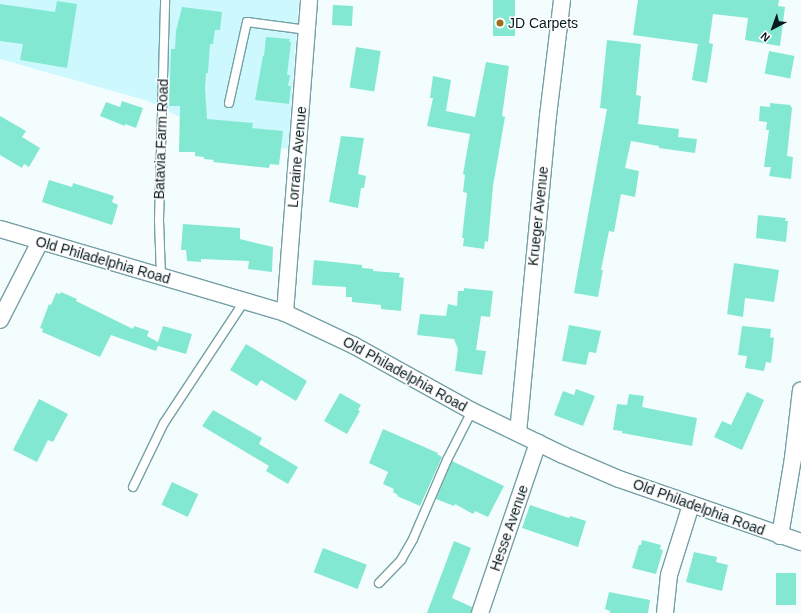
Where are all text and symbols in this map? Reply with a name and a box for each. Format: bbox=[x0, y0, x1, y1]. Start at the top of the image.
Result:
north arrow bbox=[753, 8, 793, 48]
place label: JD Carpets bbox=[508, 15, 578, 31]
marker: JD Carpets bbox=[495, 18, 505, 28]
text: N bbox=[758, 30, 772, 44]
street label: Batavia Farm Road bbox=[151, 78, 171, 200]
street label: Lorraine Avenue bbox=[284, 105, 310, 209]
street label: Krueger Avenue bbox=[524, 165, 552, 267]
street label: Old Philadelphia Road bbox=[34, 233, 172, 287]
street label: Old Philadelphia Road bbox=[340, 333, 470, 415]
street label: Old Philadelphia Road bbox=[631, 475, 767, 539]
street label: Hesse Avenue bbox=[486, 482, 532, 574]

